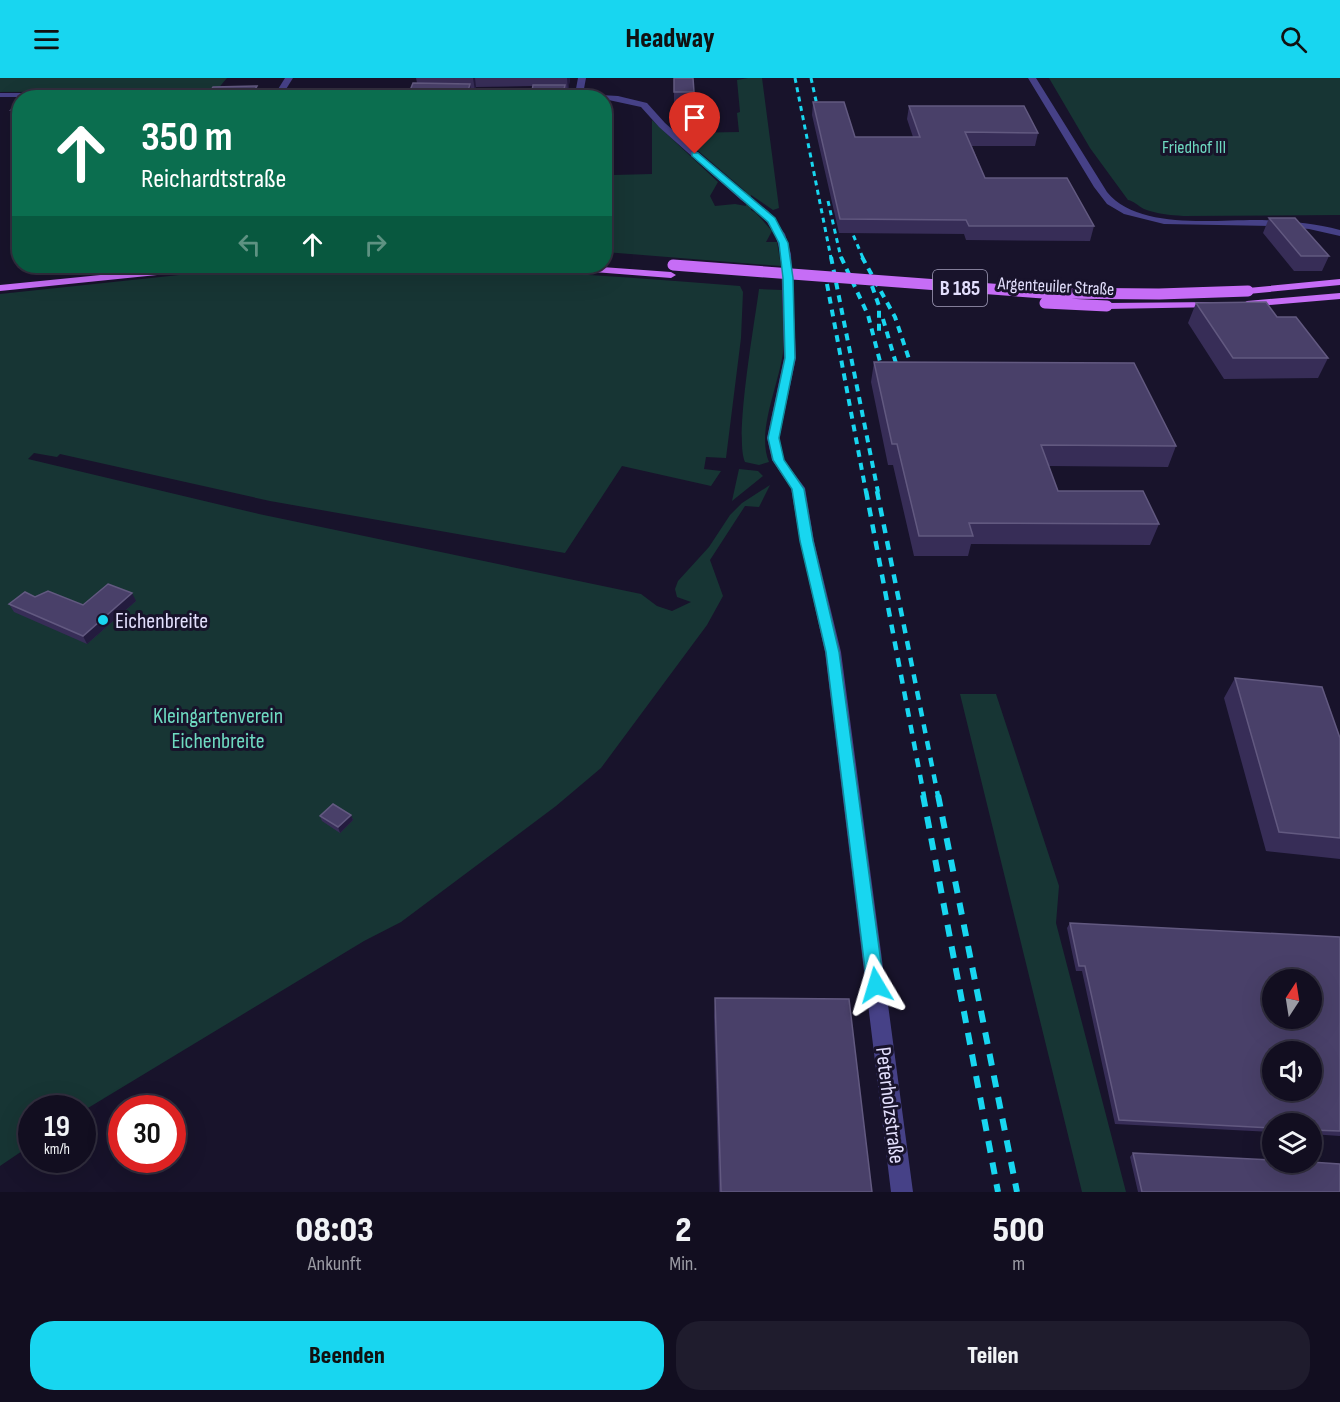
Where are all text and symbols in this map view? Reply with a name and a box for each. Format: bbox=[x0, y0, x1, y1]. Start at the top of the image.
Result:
icon: menu bbox=[30, 23, 63, 56]
text: Headway bbox=[625, 23, 715, 55]
icon: search bbox=[1277, 23, 1310, 56]
pin bbox=[669, 92, 720, 154]
icon: arrive bbox=[678, 101, 711, 134]
text: 350 m bbox=[141, 112, 233, 163]
icon: ahead bbox=[42, 114, 120, 192]
park label: Friedhof III bbox=[1162, 137, 1226, 158]
text: Reichardtstraße bbox=[141, 163, 286, 195]
icon: left bbox=[233, 228, 266, 261]
icon: ahead bbox=[296, 228, 329, 261]
icon: right bbox=[359, 228, 392, 261]
road number: B 185 bbox=[933, 270, 987, 306]
street label: Argenteuiler Straße bbox=[996, 273, 1115, 300]
place label: Eichenbreite bbox=[115, 608, 208, 635]
marker: Eichenbreite bbox=[96, 613, 110, 627]
park label: Kleingartenverein Eichenbreite bbox=[153, 703, 283, 755]
position arrow bbox=[844, 953, 908, 1017]
north arrow bbox=[1262, 969, 1322, 1029]
map controls bbox=[1262, 969, 1322, 1173]
button: sound bbox=[1262, 1041, 1322, 1101]
street label: Peterholzstraße bbox=[869, 1045, 910, 1165]
speed limit sign: 30 bbox=[108, 1095, 186, 1173]
text: 19 bbox=[44, 1109, 70, 1145]
button: layers bbox=[1262, 1113, 1322, 1173]
text: km/h bbox=[44, 1140, 70, 1159]
text: 08:03 bbox=[296, 1209, 374, 1252]
text: 2 bbox=[675, 1209, 691, 1252]
text: 500 bbox=[993, 1209, 1044, 1252]
text: Ankunft bbox=[308, 1252, 362, 1276]
text: Min. bbox=[669, 1252, 697, 1276]
text: m bbox=[1012, 1252, 1025, 1276]
button: Beenden bbox=[30, 1321, 664, 1390]
button: Teilen bbox=[676, 1321, 1310, 1390]

